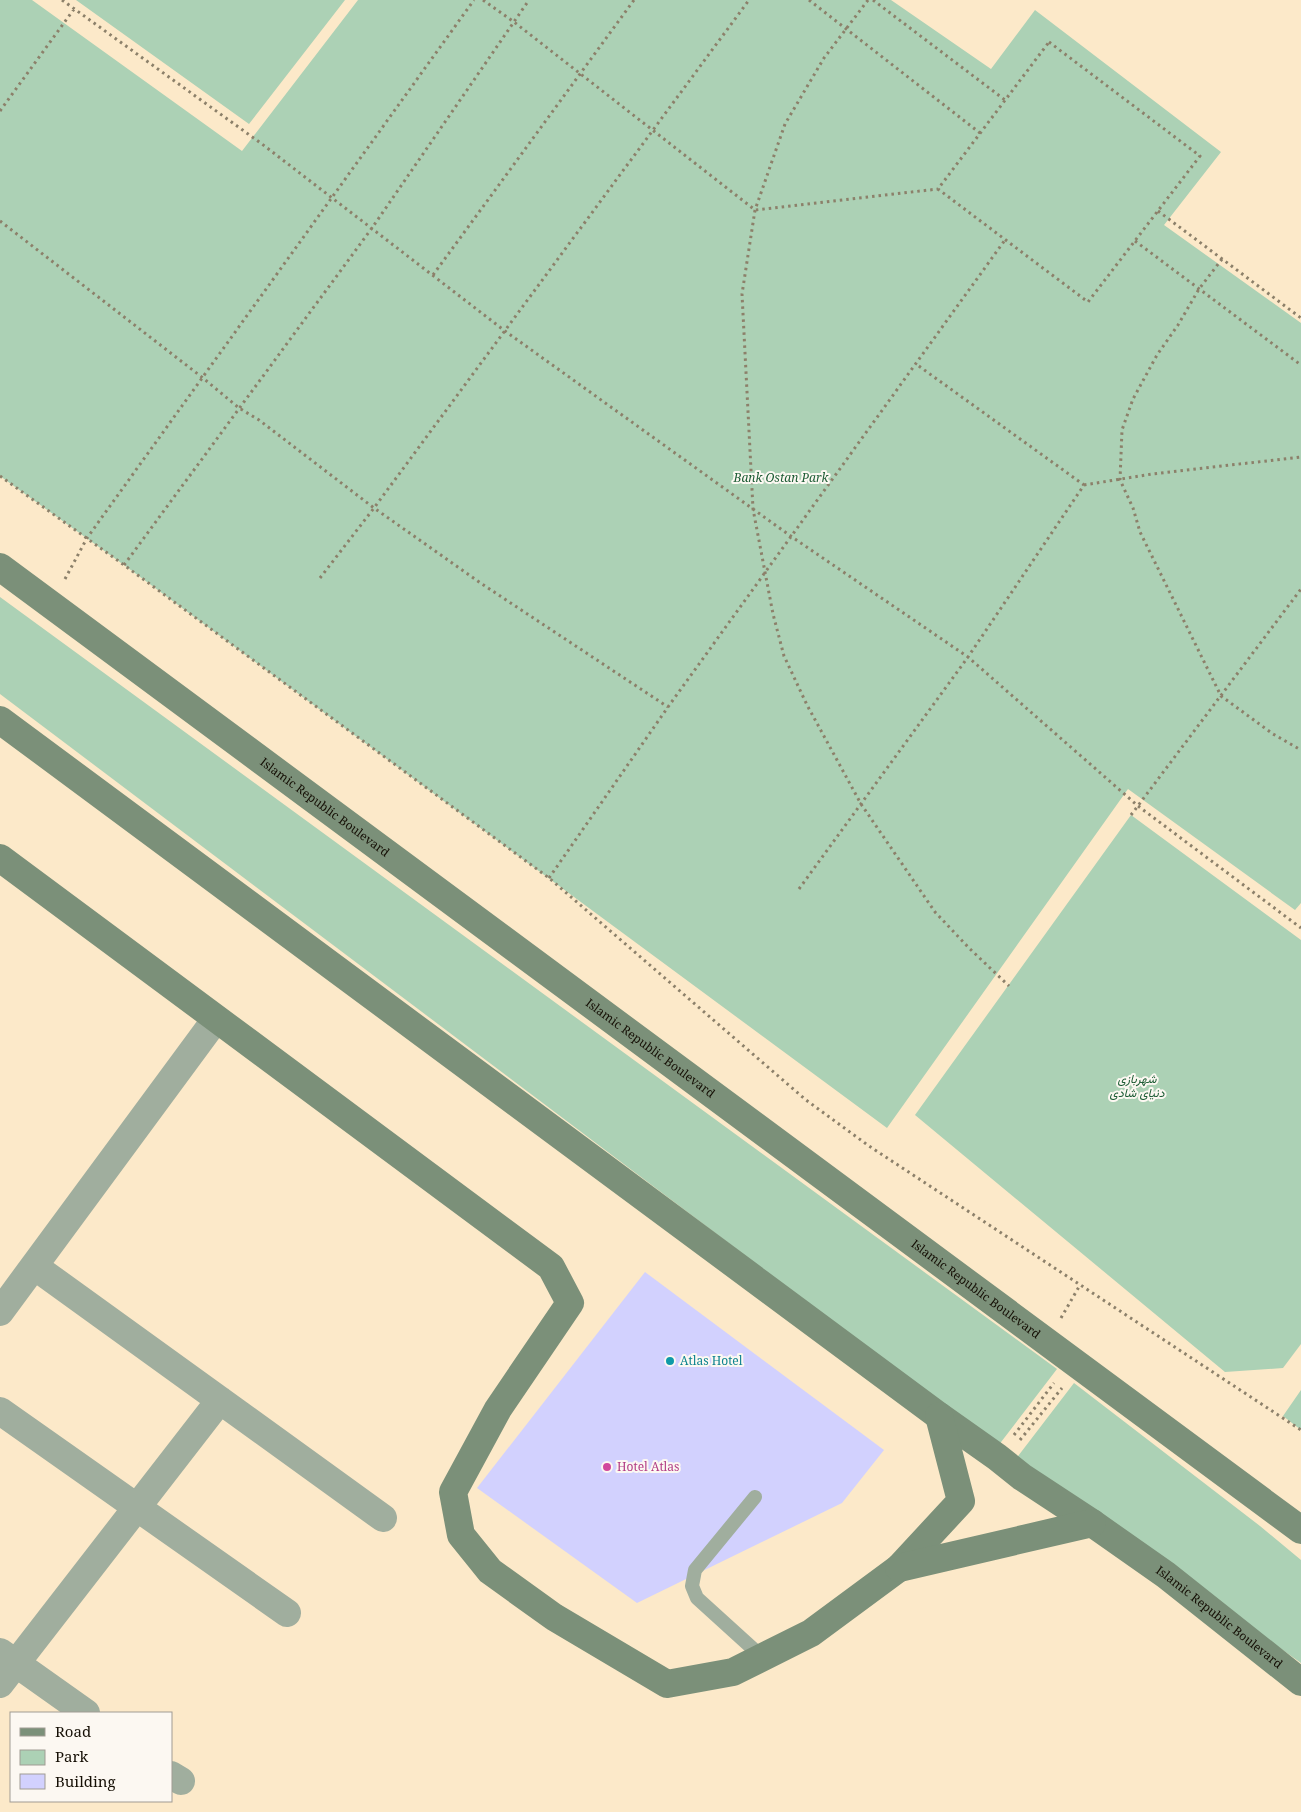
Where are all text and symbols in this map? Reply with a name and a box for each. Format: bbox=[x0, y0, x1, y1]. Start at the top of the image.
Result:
park label: Bank Ostan Park bbox=[733, 469, 830, 486]
street label: Islamic Republic Boulevard bbox=[257, 753, 394, 861]
street label: Islamic Republic Boulevard bbox=[582, 994, 719, 1102]
park label: شهربازی دنیای شادی bbox=[1109, 1070, 1165, 1101]
street label: Islamic Republic Boulevard bbox=[908, 1235, 1045, 1343]
place label: Atlas Hotel bbox=[680, 1352, 743, 1369]
marker: Atlas Hotel bbox=[664, 1355, 676, 1367]
place label: Hotel Atlas bbox=[617, 1458, 680, 1475]
marker: Hotel Atlas bbox=[601, 1461, 613, 1473]
street label: Islamic Republic Boulevard bbox=[1153, 1562, 1287, 1673]
legend bbox=[10, 1712, 172, 1802]
text: Road bbox=[55, 1721, 91, 1741]
text: Park bbox=[55, 1746, 89, 1766]
text: Building bbox=[55, 1771, 116, 1791]

